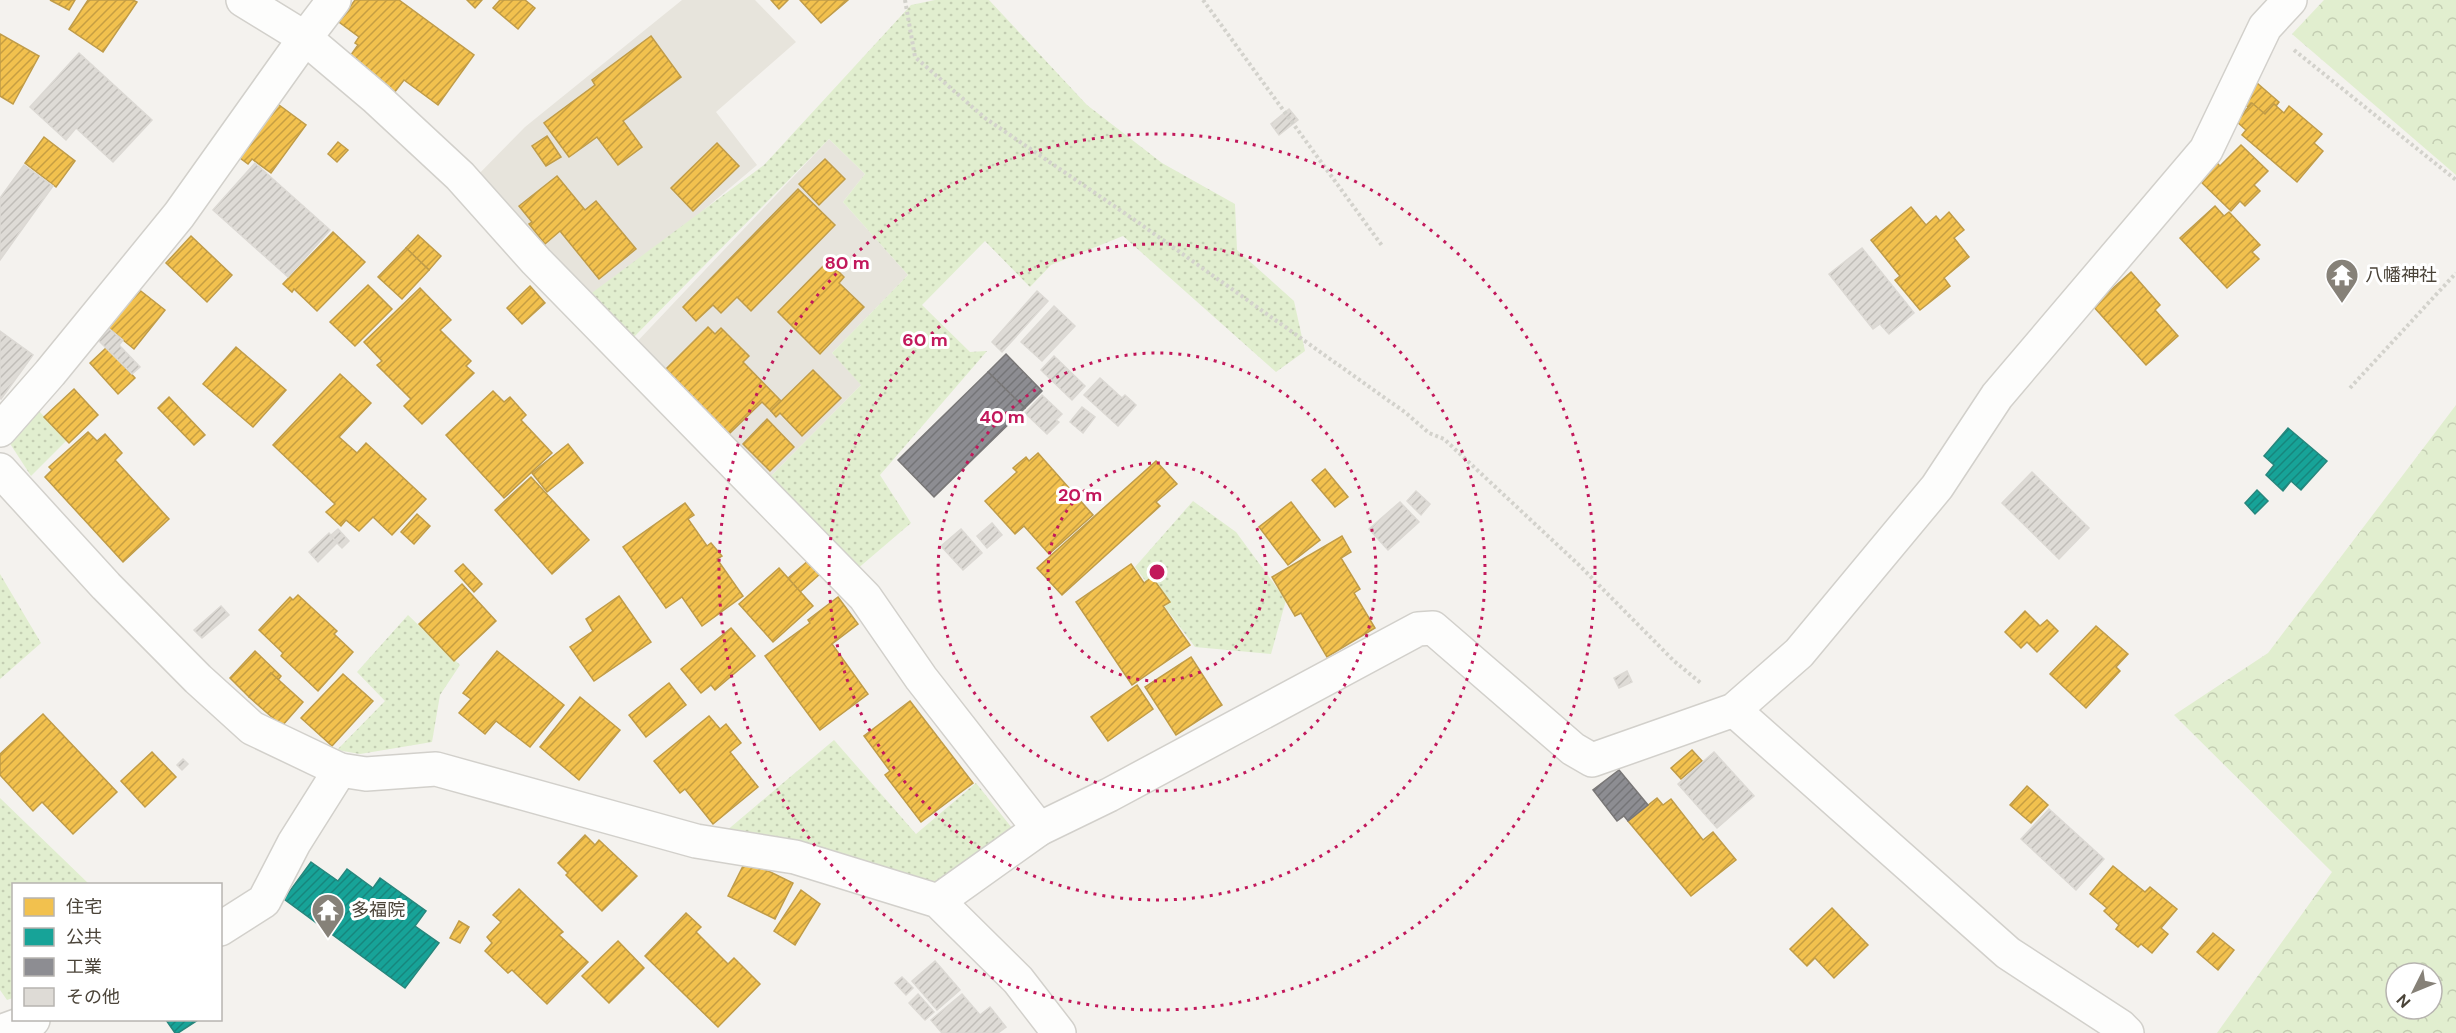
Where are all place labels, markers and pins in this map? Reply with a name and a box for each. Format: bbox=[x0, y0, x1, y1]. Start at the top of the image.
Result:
temple icon: 八幡神社 bbox=[2324, 257, 2360, 304]
place label: 八幡神社 bbox=[2365, 263, 2437, 287]
centre of rings bbox=[1147, 562, 1167, 582]
temple icon: 多福院 bbox=[310, 892, 346, 939]
place label: 多福院 bbox=[351, 898, 405, 922]

